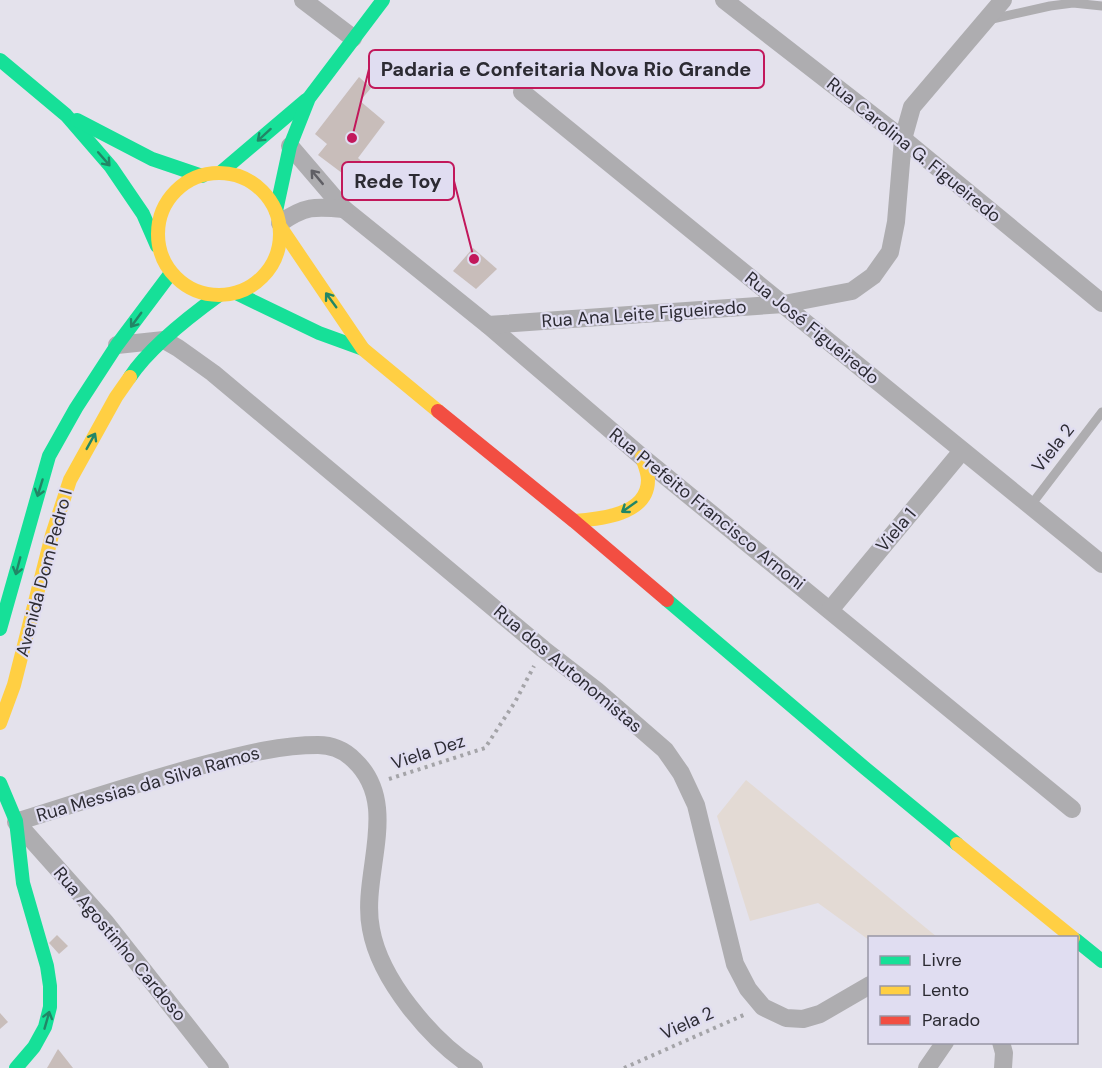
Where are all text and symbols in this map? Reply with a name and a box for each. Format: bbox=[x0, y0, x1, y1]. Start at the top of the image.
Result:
callout: Padaria e Confeitaria Nova Rio Grande bbox=[369, 50, 764, 88]
text: Padaria e Confeitaria Nova Rio Grande bbox=[381, 56, 751, 82]
street label: Rua Carolina G. Figueiredo bbox=[822, 72, 1006, 228]
one-way arrow bbox=[257, 128, 272, 142]
one-way arrow bbox=[97, 151, 111, 166]
callout: Rede Toy bbox=[342, 162, 454, 200]
text: Rede Toy bbox=[354, 168, 442, 194]
one-way arrow bbox=[310, 170, 324, 185]
street label: Rua José Figueiredo bbox=[740, 266, 884, 390]
one-way arrow bbox=[324, 293, 337, 309]
street label: Rua Ana Leite Figueiredo bbox=[541, 295, 747, 333]
one-way arrow bbox=[130, 311, 143, 327]
street label: Viela 2 bbox=[1026, 419, 1080, 477]
street label: Rua Prefeito Francisco Arnoni bbox=[604, 423, 810, 595]
one-way arrow bbox=[86, 433, 97, 451]
one-way arrow bbox=[34, 478, 45, 497]
street label: Avenida Dom Pedro I bbox=[10, 487, 78, 659]
one-way arrow bbox=[622, 501, 638, 513]
street label: Viela 1 bbox=[870, 503, 922, 557]
one-way arrow bbox=[11, 556, 23, 575]
street label: Rua dos Autonomistas bbox=[489, 600, 647, 738]
street label: Viela Dez bbox=[388, 729, 468, 775]
street label: Rua Messias da Silva Ramos bbox=[34, 741, 262, 827]
street label: Rua Agostinho Cardoso bbox=[48, 862, 192, 1026]
legend bbox=[868, 936, 1078, 1044]
text: Livre bbox=[922, 948, 962, 972]
text: Lento bbox=[922, 978, 969, 1002]
street label: Viela 2 bbox=[657, 1001, 717, 1045]
text: Parado bbox=[922, 1008, 980, 1032]
one-way arrow bbox=[42, 1011, 53, 1030]

